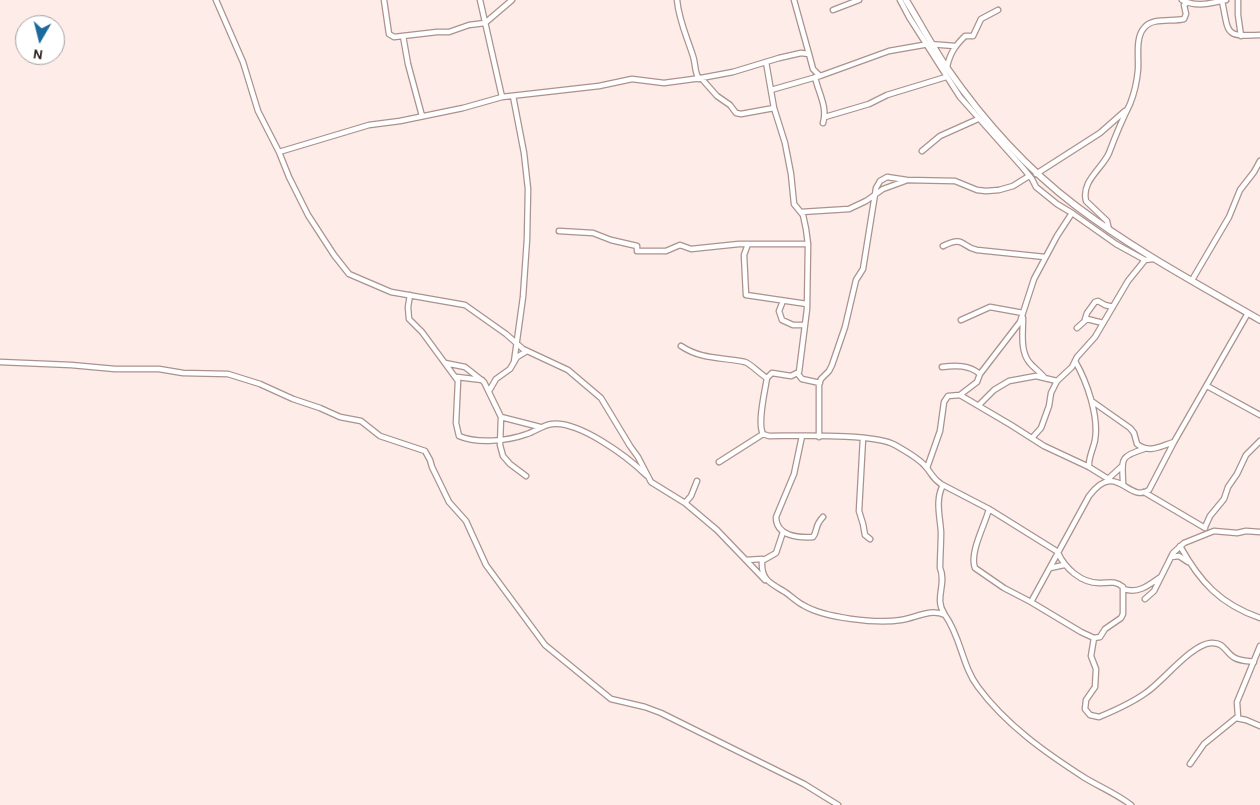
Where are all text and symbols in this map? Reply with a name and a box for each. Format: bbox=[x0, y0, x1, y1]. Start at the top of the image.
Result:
north arrow bbox=[15, 15, 65, 65]
text: N bbox=[32, 45, 44, 63]

